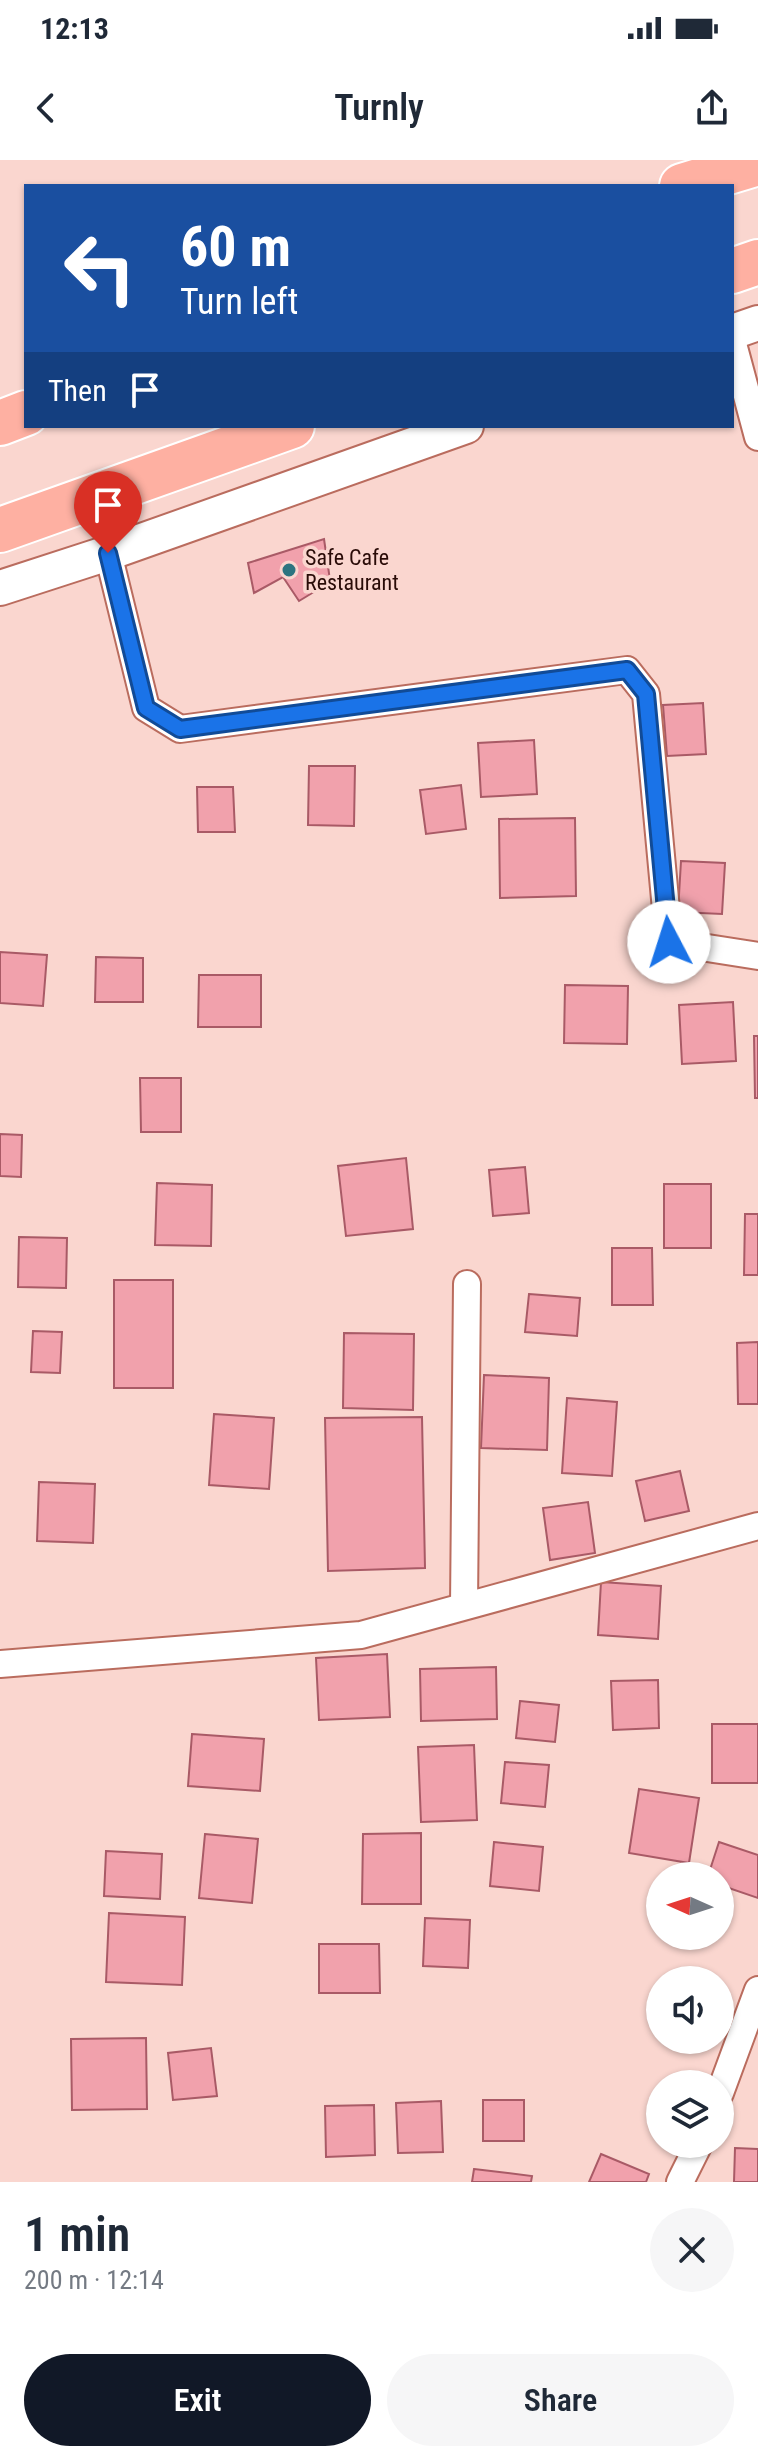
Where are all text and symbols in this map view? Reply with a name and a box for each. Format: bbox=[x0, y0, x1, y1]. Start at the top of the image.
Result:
text: 12:13 bbox=[40, 11, 109, 46]
icon: back bbox=[24, 86, 68, 130]
icon: share bbox=[690, 86, 734, 130]
text: Turnly bbox=[334, 87, 424, 129]
text: 60 m bbox=[180, 214, 291, 280]
icon: left bbox=[48, 216, 152, 320]
text: Turn left bbox=[180, 281, 298, 323]
icon: arrive bbox=[123, 368, 167, 412]
text: Then bbox=[48, 373, 107, 408]
pin bbox=[74, 471, 142, 553]
icon: arrive bbox=[86, 483, 130, 527]
place label: Safe Cafe Restaurant bbox=[305, 545, 399, 595]
marker: Safe Cafe Restaurant bbox=[280, 561, 298, 579]
position arrow bbox=[627, 900, 711, 984]
north arrow bbox=[646, 1862, 734, 1950]
map controls bbox=[646, 1862, 734, 2158]
button: sound bbox=[646, 1966, 734, 2054]
button: layers bbox=[646, 2070, 734, 2158]
text: 1 min bbox=[24, 2206, 130, 2263]
button: close bbox=[650, 2208, 734, 2292]
text: 200 m · 12:14 bbox=[24, 2265, 164, 2295]
button: Exit bbox=[24, 2354, 371, 2446]
button: Share bbox=[387, 2354, 734, 2446]

